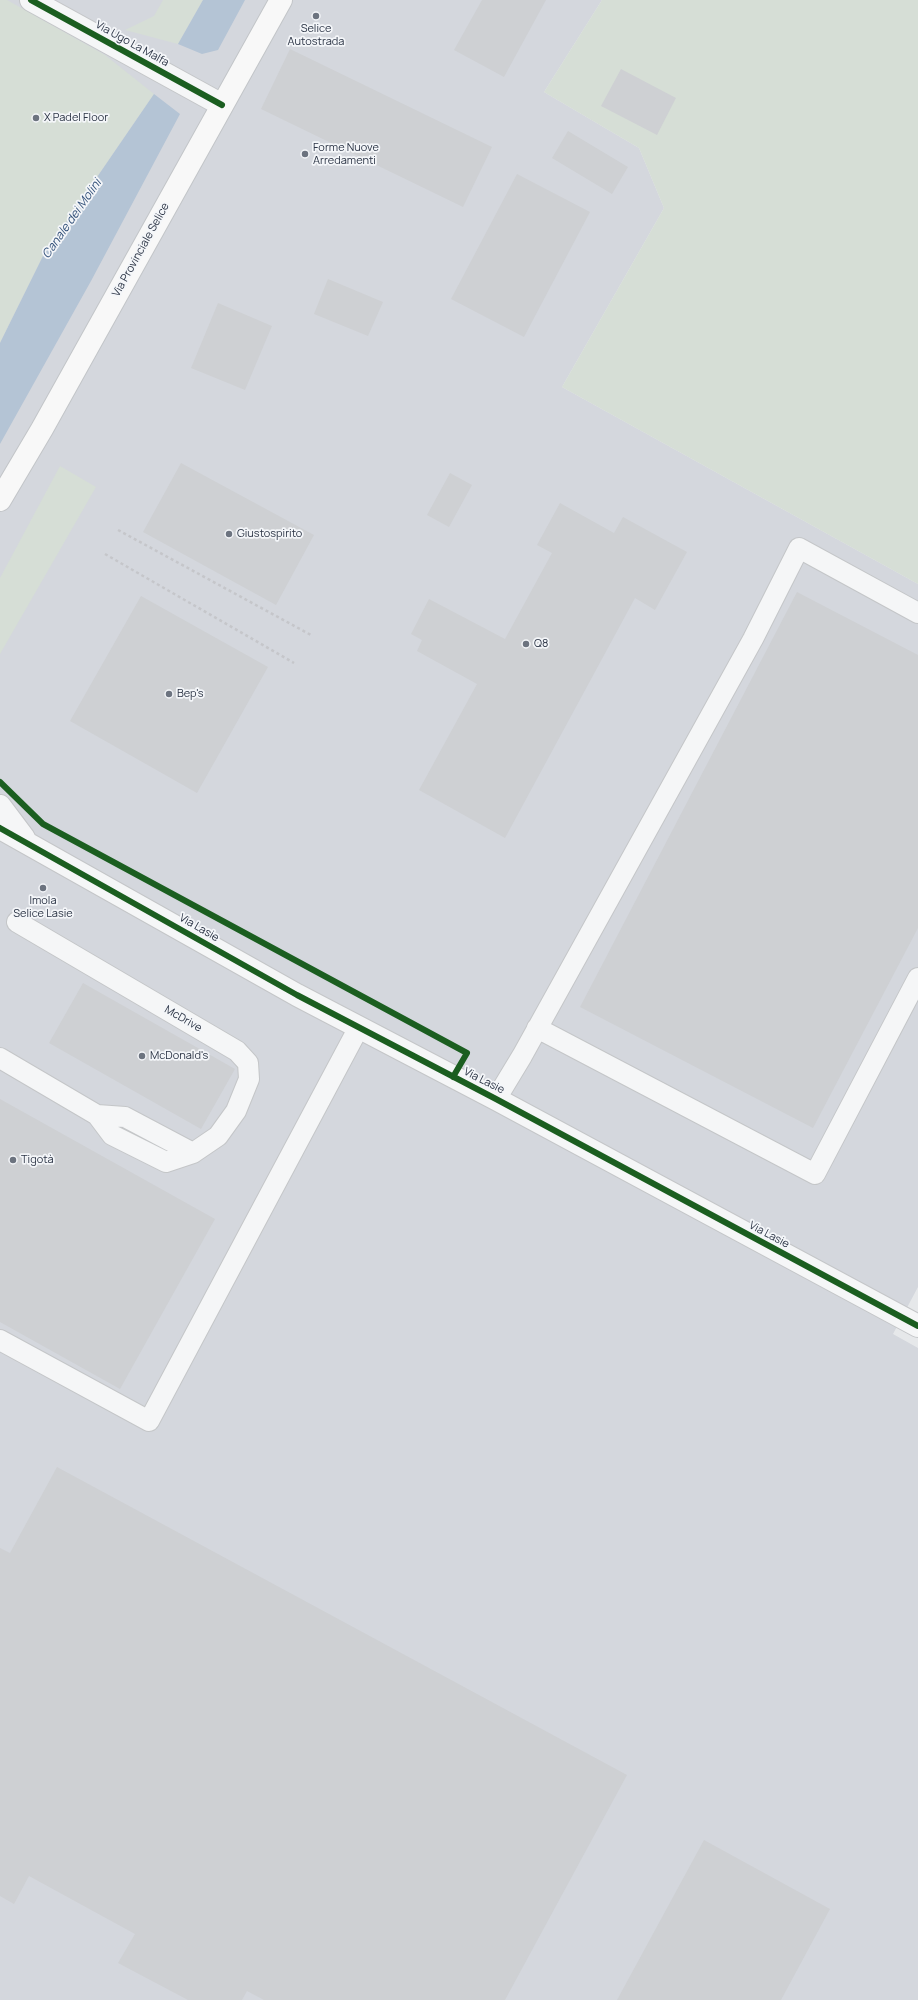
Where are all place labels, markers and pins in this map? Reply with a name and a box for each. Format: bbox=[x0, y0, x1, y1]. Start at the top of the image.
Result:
marker: Selice Autostrada bbox=[311, 11, 321, 21]
place label: Selice Autostrada bbox=[288, 22, 344, 48]
place label: X Padel Floor bbox=[44, 111, 108, 125]
marker: X Padel Floor bbox=[31, 113, 41, 123]
place label: Forme Nuove Arredamenti bbox=[313, 141, 379, 167]
marker: Forme Nuove Arredamenti bbox=[300, 149, 310, 159]
place label: Giustospirito bbox=[237, 527, 302, 541]
marker: Giustospirito bbox=[224, 529, 234, 539]
place label: Q8 bbox=[534, 637, 548, 651]
marker: Q8 bbox=[521, 639, 531, 649]
place label: Bep's bbox=[177, 687, 203, 701]
marker: Bep's bbox=[164, 689, 174, 699]
marker: Imola Selice Lasie bbox=[38, 883, 48, 893]
place label: Imola Selice Lasie bbox=[13, 894, 73, 920]
place label: McDonald's bbox=[150, 1049, 208, 1063]
marker: McDonald's bbox=[137, 1051, 147, 1061]
place label: Tigotà bbox=[21, 1153, 54, 1167]
marker: Tigotà bbox=[8, 1155, 18, 1165]

